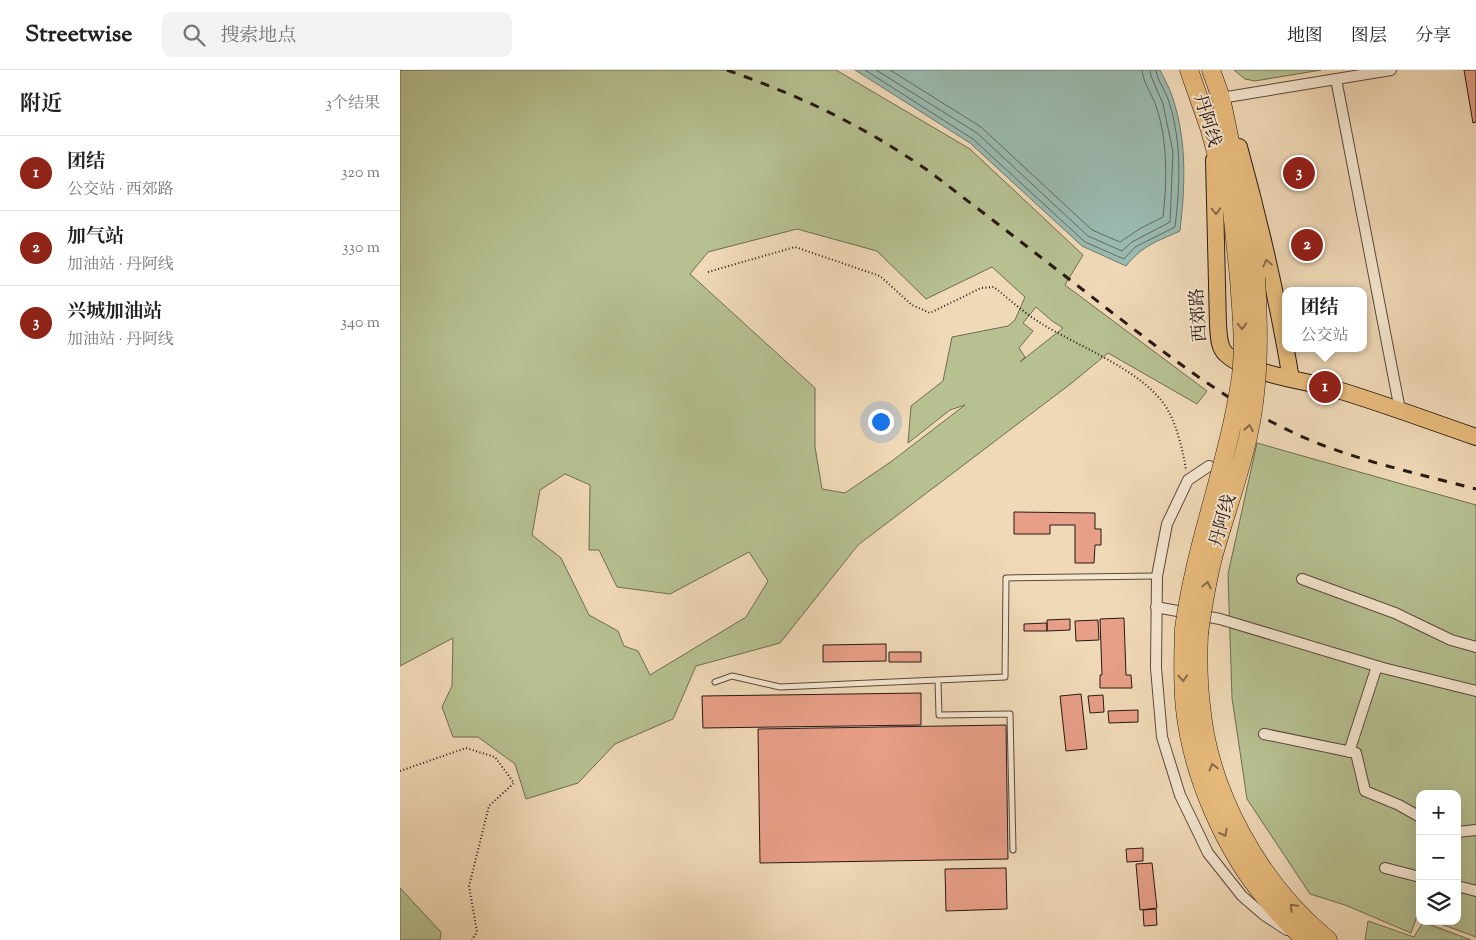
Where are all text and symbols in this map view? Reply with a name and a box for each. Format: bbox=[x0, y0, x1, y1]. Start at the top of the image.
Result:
search box bbox=[162, 12, 512, 57]
text: Streetwise bbox=[25, 18, 132, 52]
icon: search bbox=[180, 21, 208, 49]
text: 搜索地点 bbox=[220, 23, 296, 50]
text: 地图 bbox=[1287, 24, 1323, 50]
text: 图层 bbox=[1351, 24, 1387, 50]
text: 分享 bbox=[1415, 24, 1451, 50]
text: 附近 bbox=[20, 90, 62, 120]
street label: 丹阿线 bbox=[1186, 91, 1226, 151]
text: 3个结果 bbox=[326, 93, 380, 116]
text: 团结 bbox=[67, 149, 105, 176]
pin: 3 bbox=[1283, 154, 1315, 192]
text: 1 bbox=[33, 162, 39, 185]
text: 320 m bbox=[341, 162, 380, 185]
text: 公交站 · 西郊路 bbox=[67, 179, 174, 202]
one-way arrow bbox=[1211, 207, 1221, 215]
text: 加气站 bbox=[67, 224, 124, 251]
pin: 2 bbox=[1291, 226, 1323, 264]
text: 2 bbox=[32, 237, 40, 260]
text: 330 m bbox=[342, 237, 380, 260]
text: 加油站 · 丹阿线 bbox=[67, 254, 174, 277]
one-way arrow bbox=[1262, 258, 1273, 267]
street label: 西郊路 bbox=[1185, 287, 1215, 343]
popup bbox=[1282, 287, 1367, 352]
text: 团结 bbox=[1300, 295, 1339, 322]
text: 兴城加油站 bbox=[67, 299, 162, 326]
text: 3 bbox=[33, 312, 39, 335]
text: 340 m bbox=[341, 312, 380, 335]
one-way arrow bbox=[1236, 322, 1247, 330]
text: 公交站 bbox=[1300, 325, 1349, 348]
text: 加油站 · 丹阿线 bbox=[67, 329, 174, 352]
pin: 1 bbox=[1309, 368, 1341, 406]
your location bbox=[868, 409, 894, 435]
one-way arrow bbox=[1243, 424, 1254, 432]
street label: 丹阿线 bbox=[1204, 491, 1244, 551]
one-way arrow bbox=[1201, 580, 1212, 589]
one-way arrow bbox=[1177, 674, 1188, 682]
one-way arrow bbox=[1208, 762, 1219, 771]
map controls bbox=[1416, 790, 1461, 925]
button: + bbox=[1416, 790, 1461, 835]
one-way arrow bbox=[1218, 828, 1228, 837]
button: − bbox=[1416, 835, 1461, 880]
button: layers bbox=[1416, 880, 1461, 925]
one-way arrow bbox=[1290, 903, 1299, 912]

